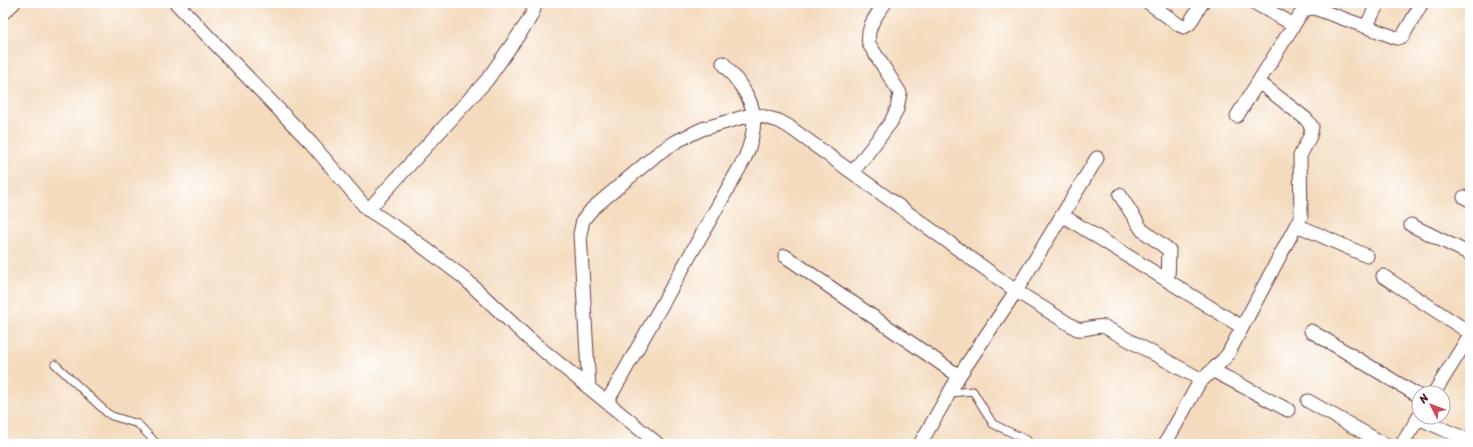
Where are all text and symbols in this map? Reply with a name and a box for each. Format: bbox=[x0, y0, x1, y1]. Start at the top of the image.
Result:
north arrow bbox=[1411, 385, 1451, 425]
text: N bbox=[1414, 389, 1434, 409]

